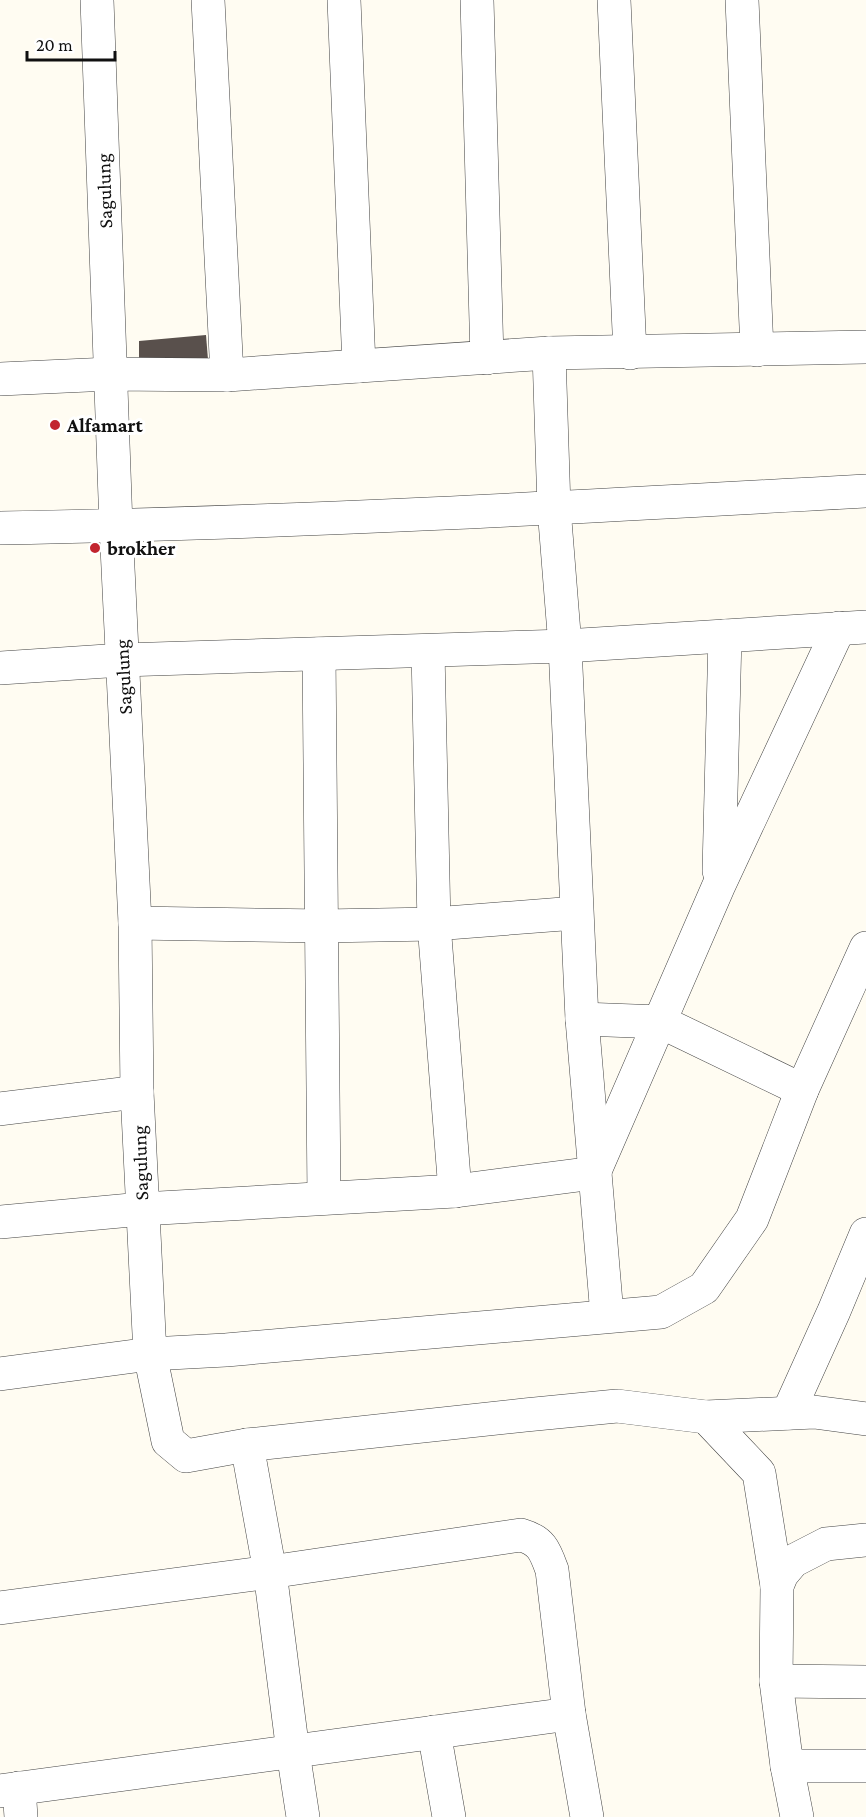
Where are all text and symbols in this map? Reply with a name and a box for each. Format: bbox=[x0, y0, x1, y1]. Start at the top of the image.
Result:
scale bar bbox=[27, 24, 116, 62]
text: 20 m bbox=[36, 35, 73, 55]
street label: Sagulung bbox=[92, 153, 117, 229]
place label: Alfamart bbox=[66, 414, 144, 436]
marker: Alfamart bbox=[48, 418, 62, 432]
place label: brokher bbox=[106, 537, 175, 559]
marker: brokher bbox=[88, 541, 102, 555]
street label: Sagulung bbox=[110, 639, 137, 715]
street label: Sagulung bbox=[128, 1125, 153, 1201]

